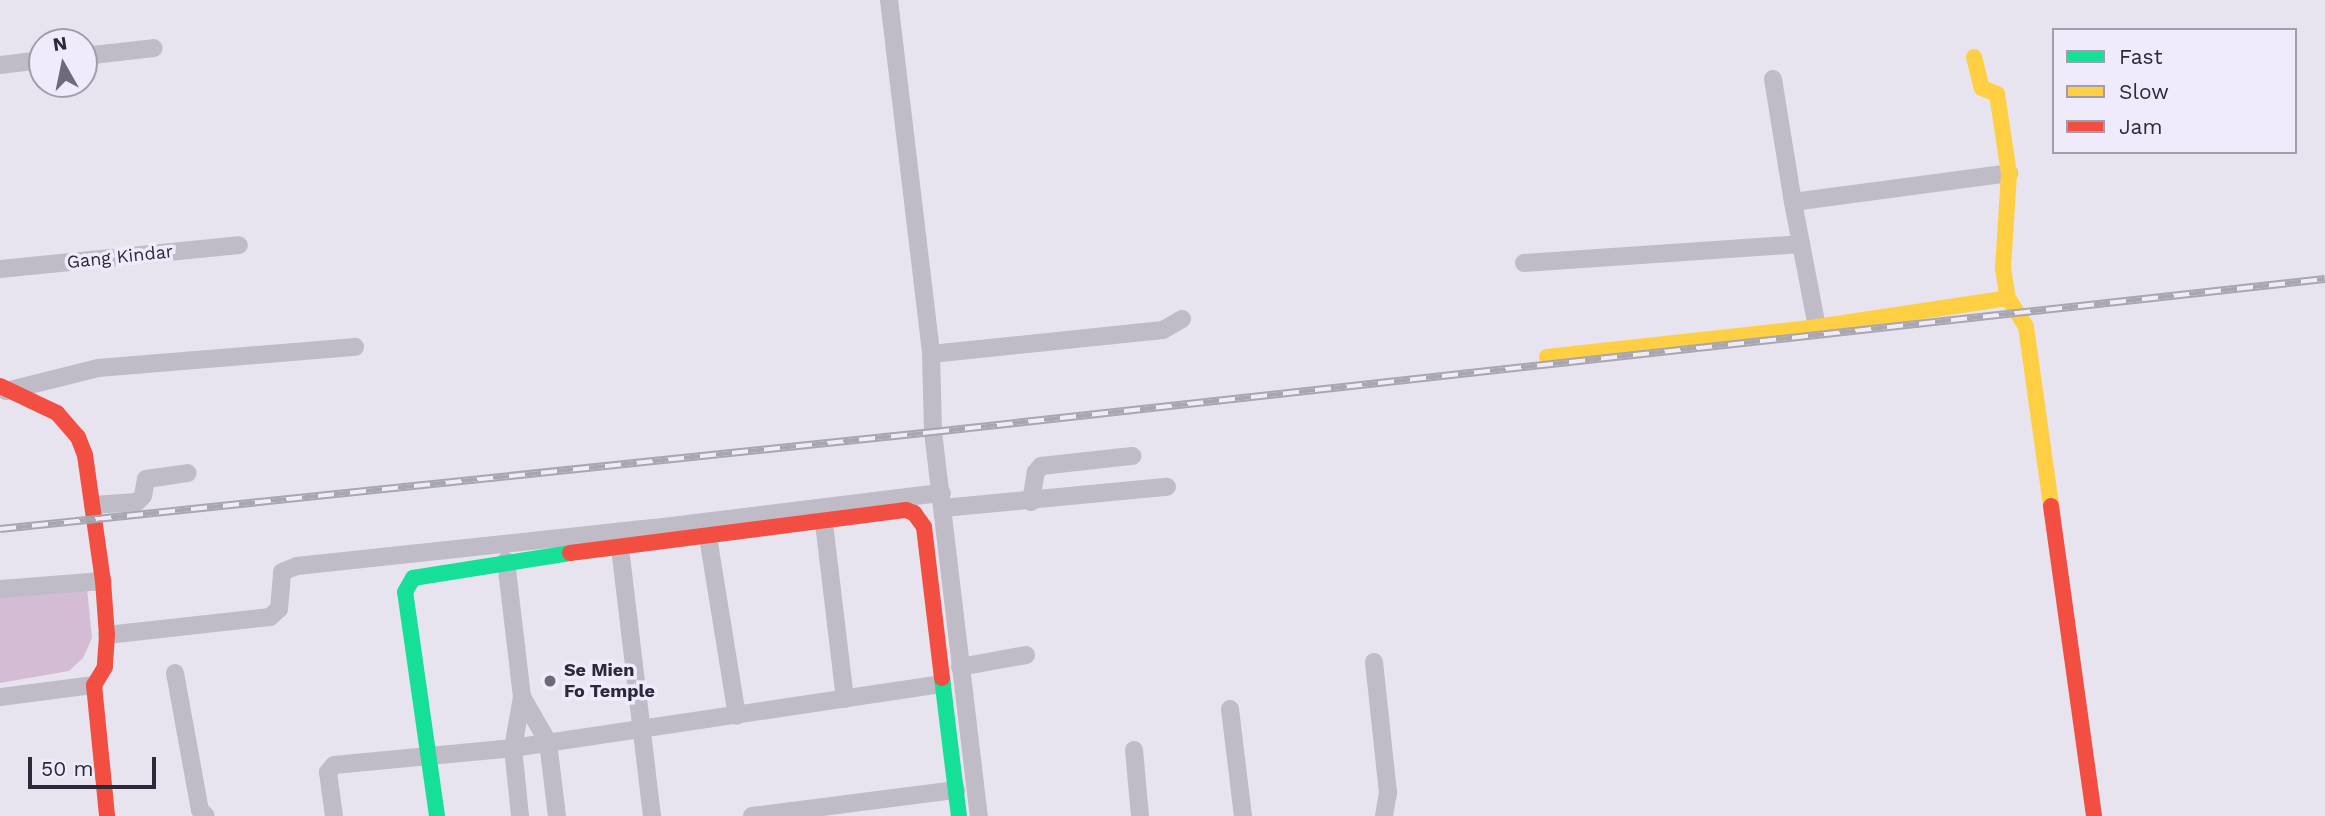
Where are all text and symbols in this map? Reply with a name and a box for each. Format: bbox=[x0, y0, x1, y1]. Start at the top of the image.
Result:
north arrow bbox=[28, 28, 98, 98]
legend bbox=[2052, 28, 2297, 154]
text: N bbox=[51, 31, 69, 56]
text: Fast bbox=[2119, 44, 2163, 69]
text: Slow bbox=[2119, 79, 2169, 104]
text: Jam bbox=[2119, 114, 2162, 139]
street label: Gang Kindar bbox=[66, 241, 174, 273]
place label: Se Mien Fo Temple bbox=[564, 660, 655, 702]
marker: Se Mien Fo Temple bbox=[542, 673, 558, 689]
scale bar bbox=[32, 742, 159, 786]
text: 50 m bbox=[41, 756, 93, 781]

